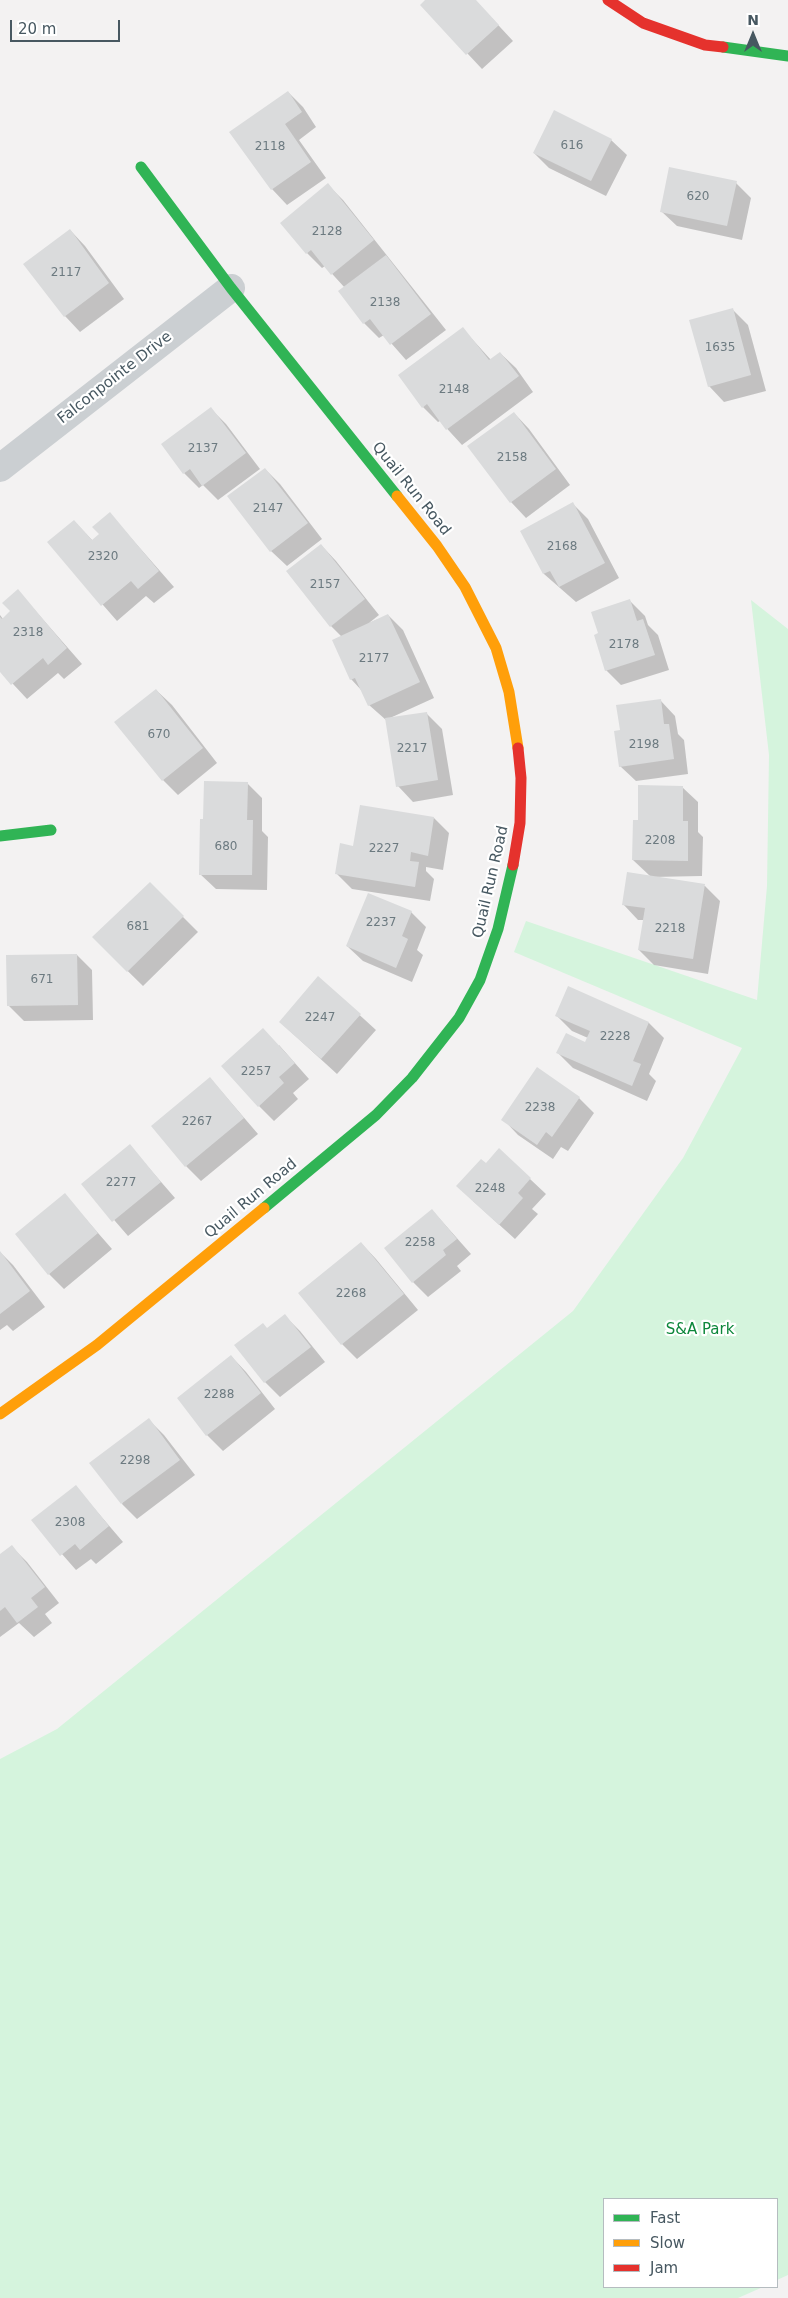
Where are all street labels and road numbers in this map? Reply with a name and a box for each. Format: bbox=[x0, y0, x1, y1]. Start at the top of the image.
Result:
street label: Falconpointe Drive bbox=[54, 328, 176, 428]
street label: Quail Run Road bbox=[368, 439, 454, 539]
street label: Quail Run Road bbox=[469, 824, 513, 940]
street label: Quail Run Road bbox=[201, 1155, 301, 1243]

